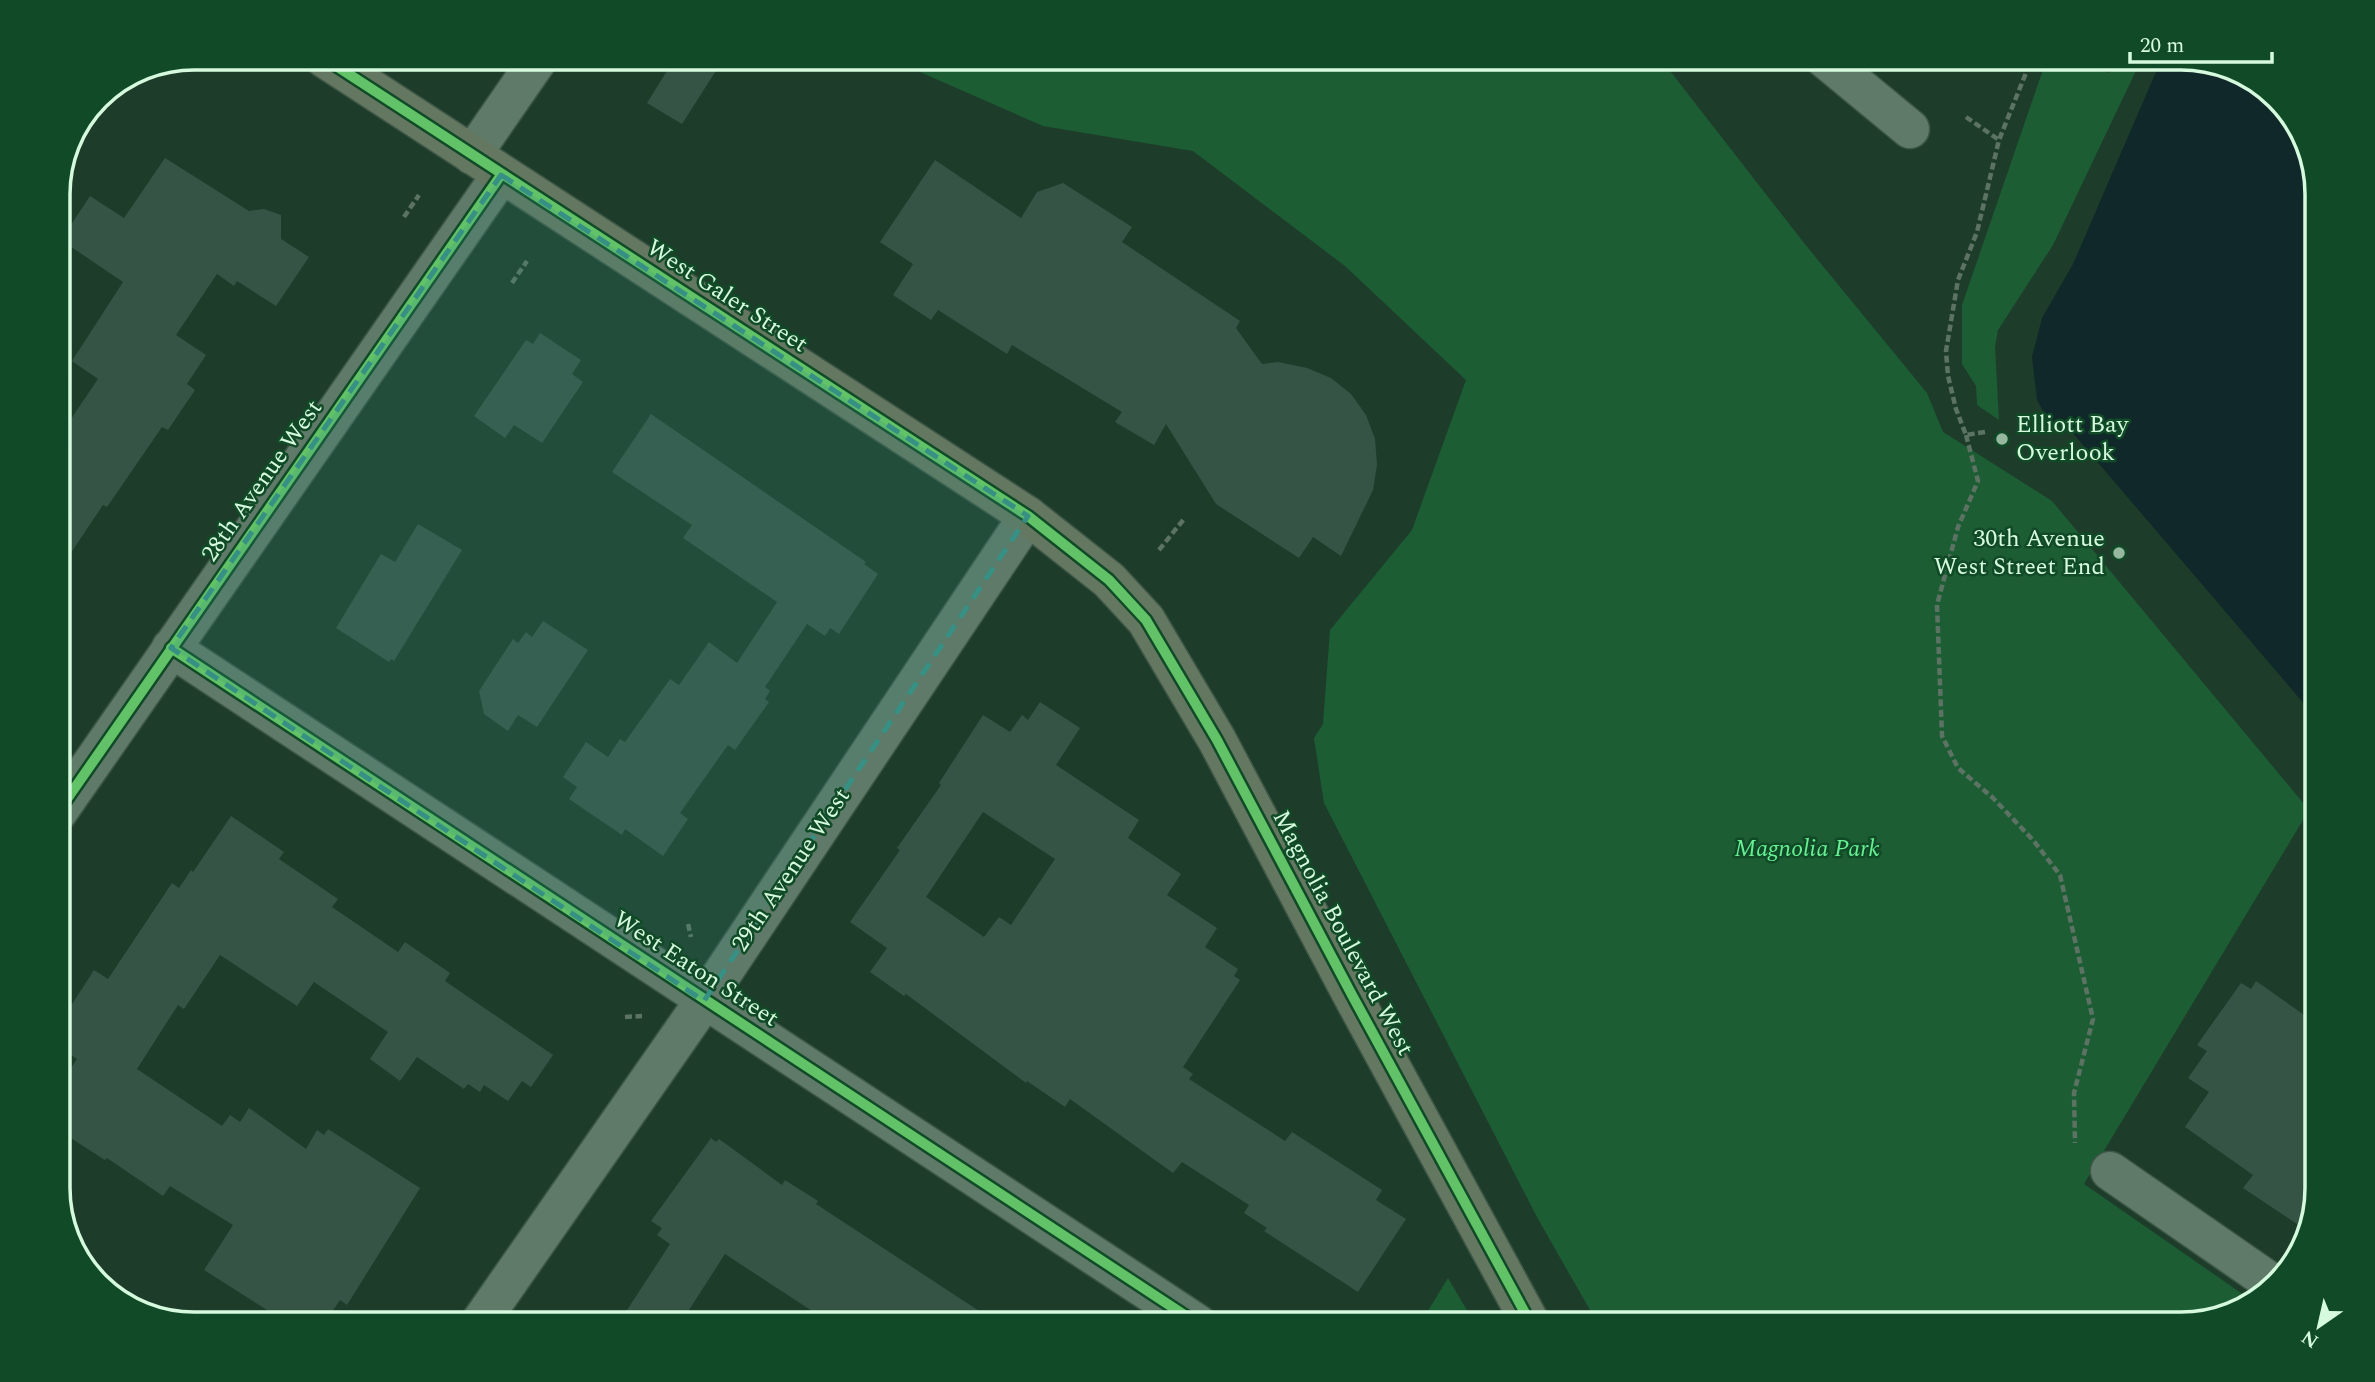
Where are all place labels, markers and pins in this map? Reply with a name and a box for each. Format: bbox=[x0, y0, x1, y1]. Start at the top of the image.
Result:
place label: Elliott Bay Overlook bbox=[2016, 407, 2130, 471]
marker: Elliott Bay Overlook bbox=[1994, 431, 2010, 447]
place label: 30th Avenue West Street End bbox=[1934, 521, 2105, 585]
marker: 30th Avenue West Street End bbox=[2111, 545, 2127, 561]

